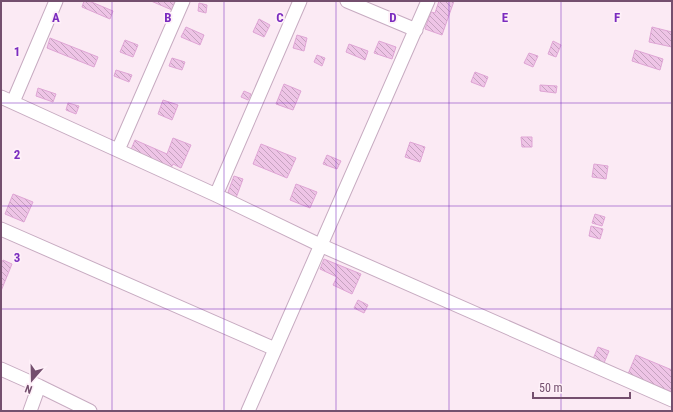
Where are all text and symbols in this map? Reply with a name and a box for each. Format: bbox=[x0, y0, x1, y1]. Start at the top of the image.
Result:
text: A bbox=[52, 10, 60, 25]
text: B bbox=[164, 10, 172, 25]
text: C bbox=[276, 10, 284, 25]
text: D bbox=[389, 10, 397, 25]
text: E bbox=[502, 10, 509, 25]
text: F bbox=[614, 10, 620, 25]
text: 1 bbox=[14, 44, 20, 59]
text: 2 bbox=[14, 147, 21, 162]
text: 3 bbox=[14, 250, 20, 265]
north arrow bbox=[12, 360, 52, 400]
scale bar bbox=[533, 374, 630, 400]
text: 50 m bbox=[539, 381, 563, 395]
text: N bbox=[23, 382, 34, 396]

